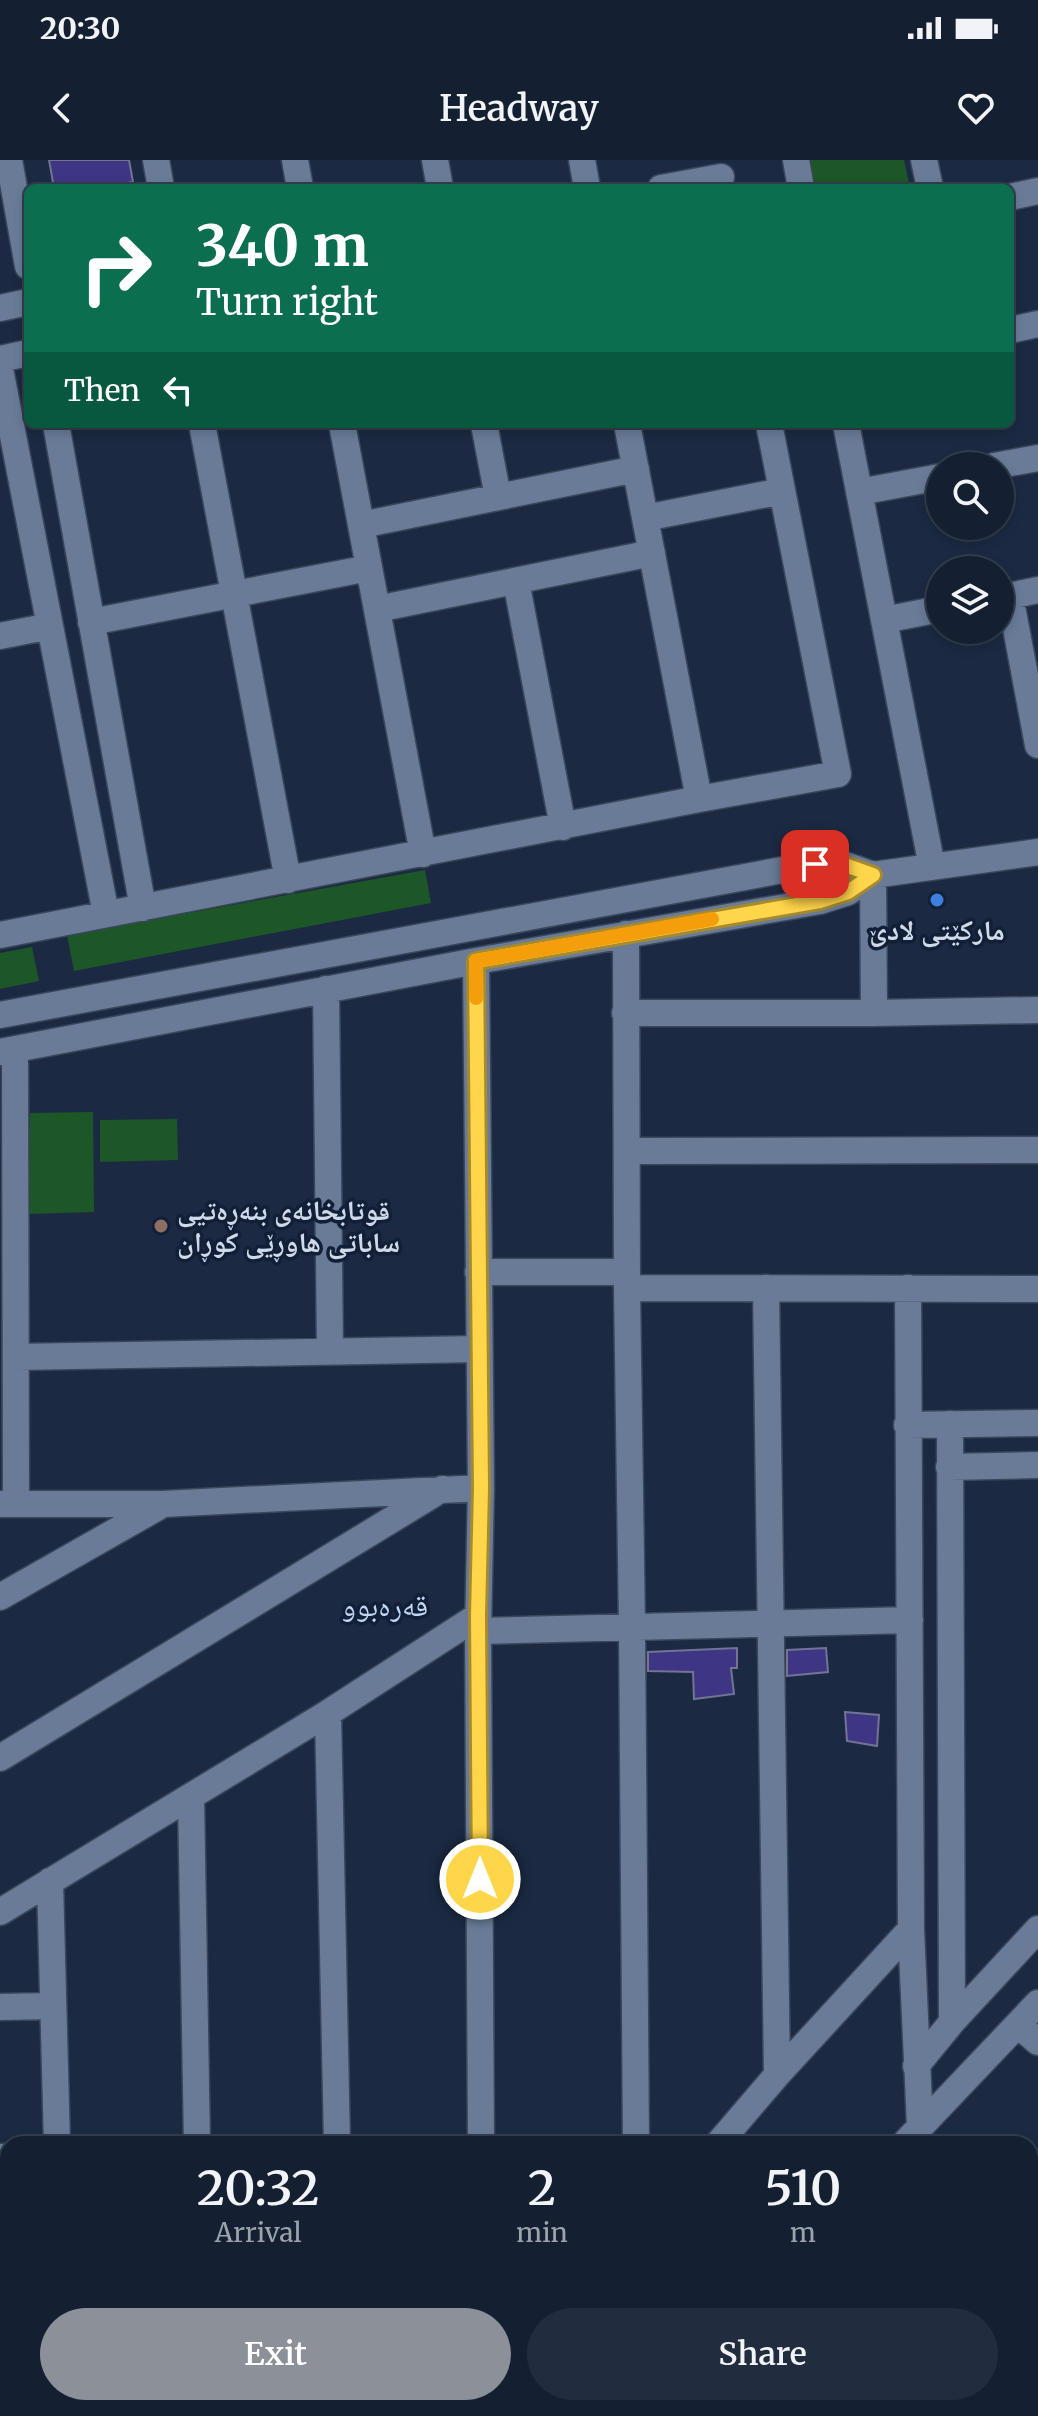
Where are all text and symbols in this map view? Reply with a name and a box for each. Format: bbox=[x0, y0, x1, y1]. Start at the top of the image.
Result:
text: 20:30 bbox=[40, 9, 120, 47]
icon: back bbox=[40, 86, 84, 130]
text: Headway bbox=[439, 86, 599, 131]
icon: heart bbox=[954, 86, 998, 130]
text: 340 m bbox=[196, 211, 369, 281]
icon: right bbox=[64, 216, 168, 320]
text: Turn right bbox=[196, 280, 378, 325]
icon: left bbox=[156, 368, 200, 412]
text: Then bbox=[64, 371, 140, 409]
map controls bbox=[926, 452, 1014, 644]
button: search bbox=[926, 452, 1014, 540]
button: layers bbox=[926, 556, 1014, 644]
pin bbox=[781, 830, 849, 898]
icon: arrive bbox=[793, 842, 837, 886]
marker: ماركێتی لادێ bbox=[928, 891, 946, 909]
place label: ماركێتی لادێ bbox=[869, 912, 1005, 948]
place label: قوتابخانەی بنەڕەتیی ساباتی هاوڕێی کوڕان bbox=[177, 1192, 400, 1263]
marker: قوتابخانەی بنەڕەتیی ساباتی هاوڕێی کوڕان bbox=[152, 1217, 170, 1235]
district label: قەرەبوو bbox=[342, 1586, 428, 1624]
position arrow bbox=[438, 1837, 522, 1921]
text: 20:32 bbox=[197, 2158, 320, 2218]
text: 2 bbox=[528, 2158, 556, 2218]
text: 510 bbox=[764, 2158, 841, 2218]
text: Arrival bbox=[215, 2216, 302, 2249]
text: min bbox=[516, 2216, 568, 2249]
text: m bbox=[790, 2216, 816, 2249]
button: Exit bbox=[40, 2308, 511, 2400]
button: Share bbox=[527, 2308, 998, 2400]

